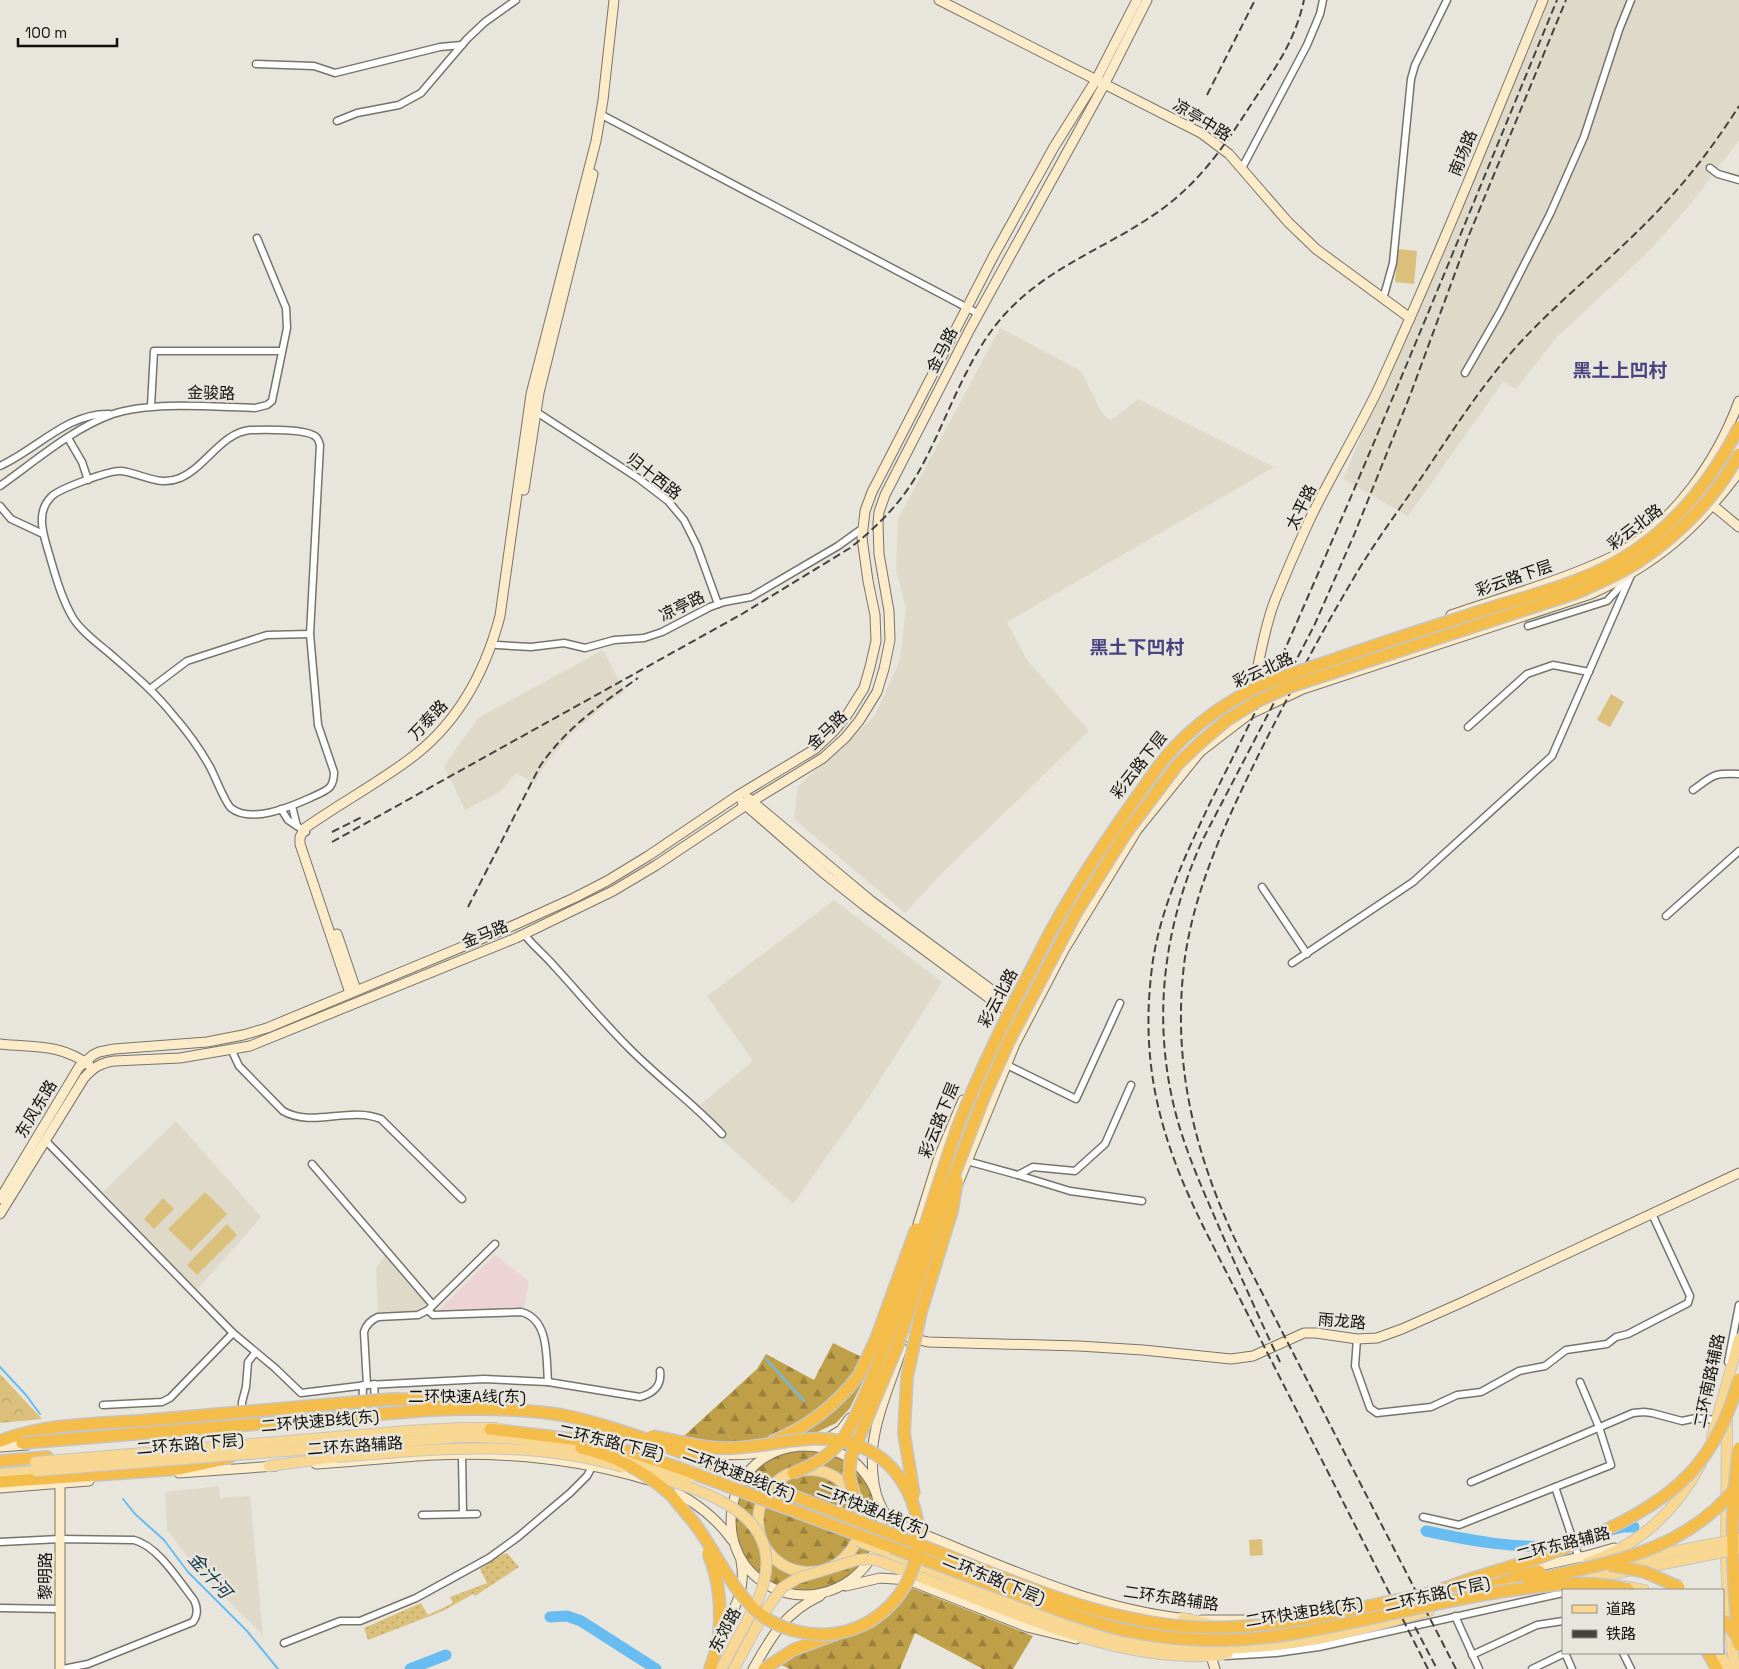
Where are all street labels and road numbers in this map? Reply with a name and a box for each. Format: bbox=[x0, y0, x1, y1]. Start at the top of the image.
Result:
street label: 凉亭中路 bbox=[1169, 95, 1235, 145]
street label: 南场路 bbox=[1444, 127, 1482, 179]
street label: 金马路 bbox=[922, 324, 962, 376]
street label: 金骏路 bbox=[187, 382, 235, 404]
street label: 归十西路 bbox=[622, 448, 686, 504]
street label: 太平路 bbox=[1281, 481, 1321, 533]
street label: 彩云北路 bbox=[1603, 499, 1667, 555]
street label: 彩云路下层 bbox=[1473, 555, 1555, 601]
street label: 凉亭路 bbox=[656, 586, 708, 626]
street label: 彩云北路 bbox=[1229, 647, 1297, 693]
street label: 万泰路 bbox=[404, 695, 452, 745]
street label: 金马路 bbox=[802, 706, 852, 754]
street label: 彩云路下层 bbox=[1106, 727, 1172, 803]
street label: 金马路 bbox=[459, 915, 511, 953]
street label: 彩云北路 bbox=[974, 965, 1022, 1031]
street label: 东风东路 bbox=[11, 1076, 61, 1142]
street label: 彩云路下层 bbox=[914, 1079, 964, 1161]
street label: 雨龙路 bbox=[1317, 1308, 1367, 1334]
street label: 二环南路辅路 bbox=[1689, 1332, 1729, 1430]
street label: 二环快速A线(东) bbox=[408, 1386, 526, 1407]
street label: 二环快速B线(东) bbox=[260, 1405, 380, 1437]
street label: 二环东路(下层) bbox=[556, 1420, 666, 1464]
street label: 二环东路(下层) bbox=[135, 1429, 245, 1459]
street label: 二环东路辅路 bbox=[306, 1432, 404, 1460]
street label: 二环快速B线(东) bbox=[680, 1443, 798, 1505]
street label: 二环快速A线(东) bbox=[814, 1479, 932, 1541]
street label: 二环东路辅路 bbox=[1514, 1522, 1612, 1566]
street label: 二环东路(下层) bbox=[940, 1549, 1048, 1609]
street label: 黎明路 bbox=[35, 1552, 56, 1600]
street label: 二环东路(下层) bbox=[1382, 1572, 1492, 1616]
street label: 二环东路辅路 bbox=[1122, 1581, 1220, 1615]
street label: 二环快速B线(东) bbox=[1244, 1592, 1364, 1632]
street label: 东郊路 bbox=[704, 1604, 746, 1656]

